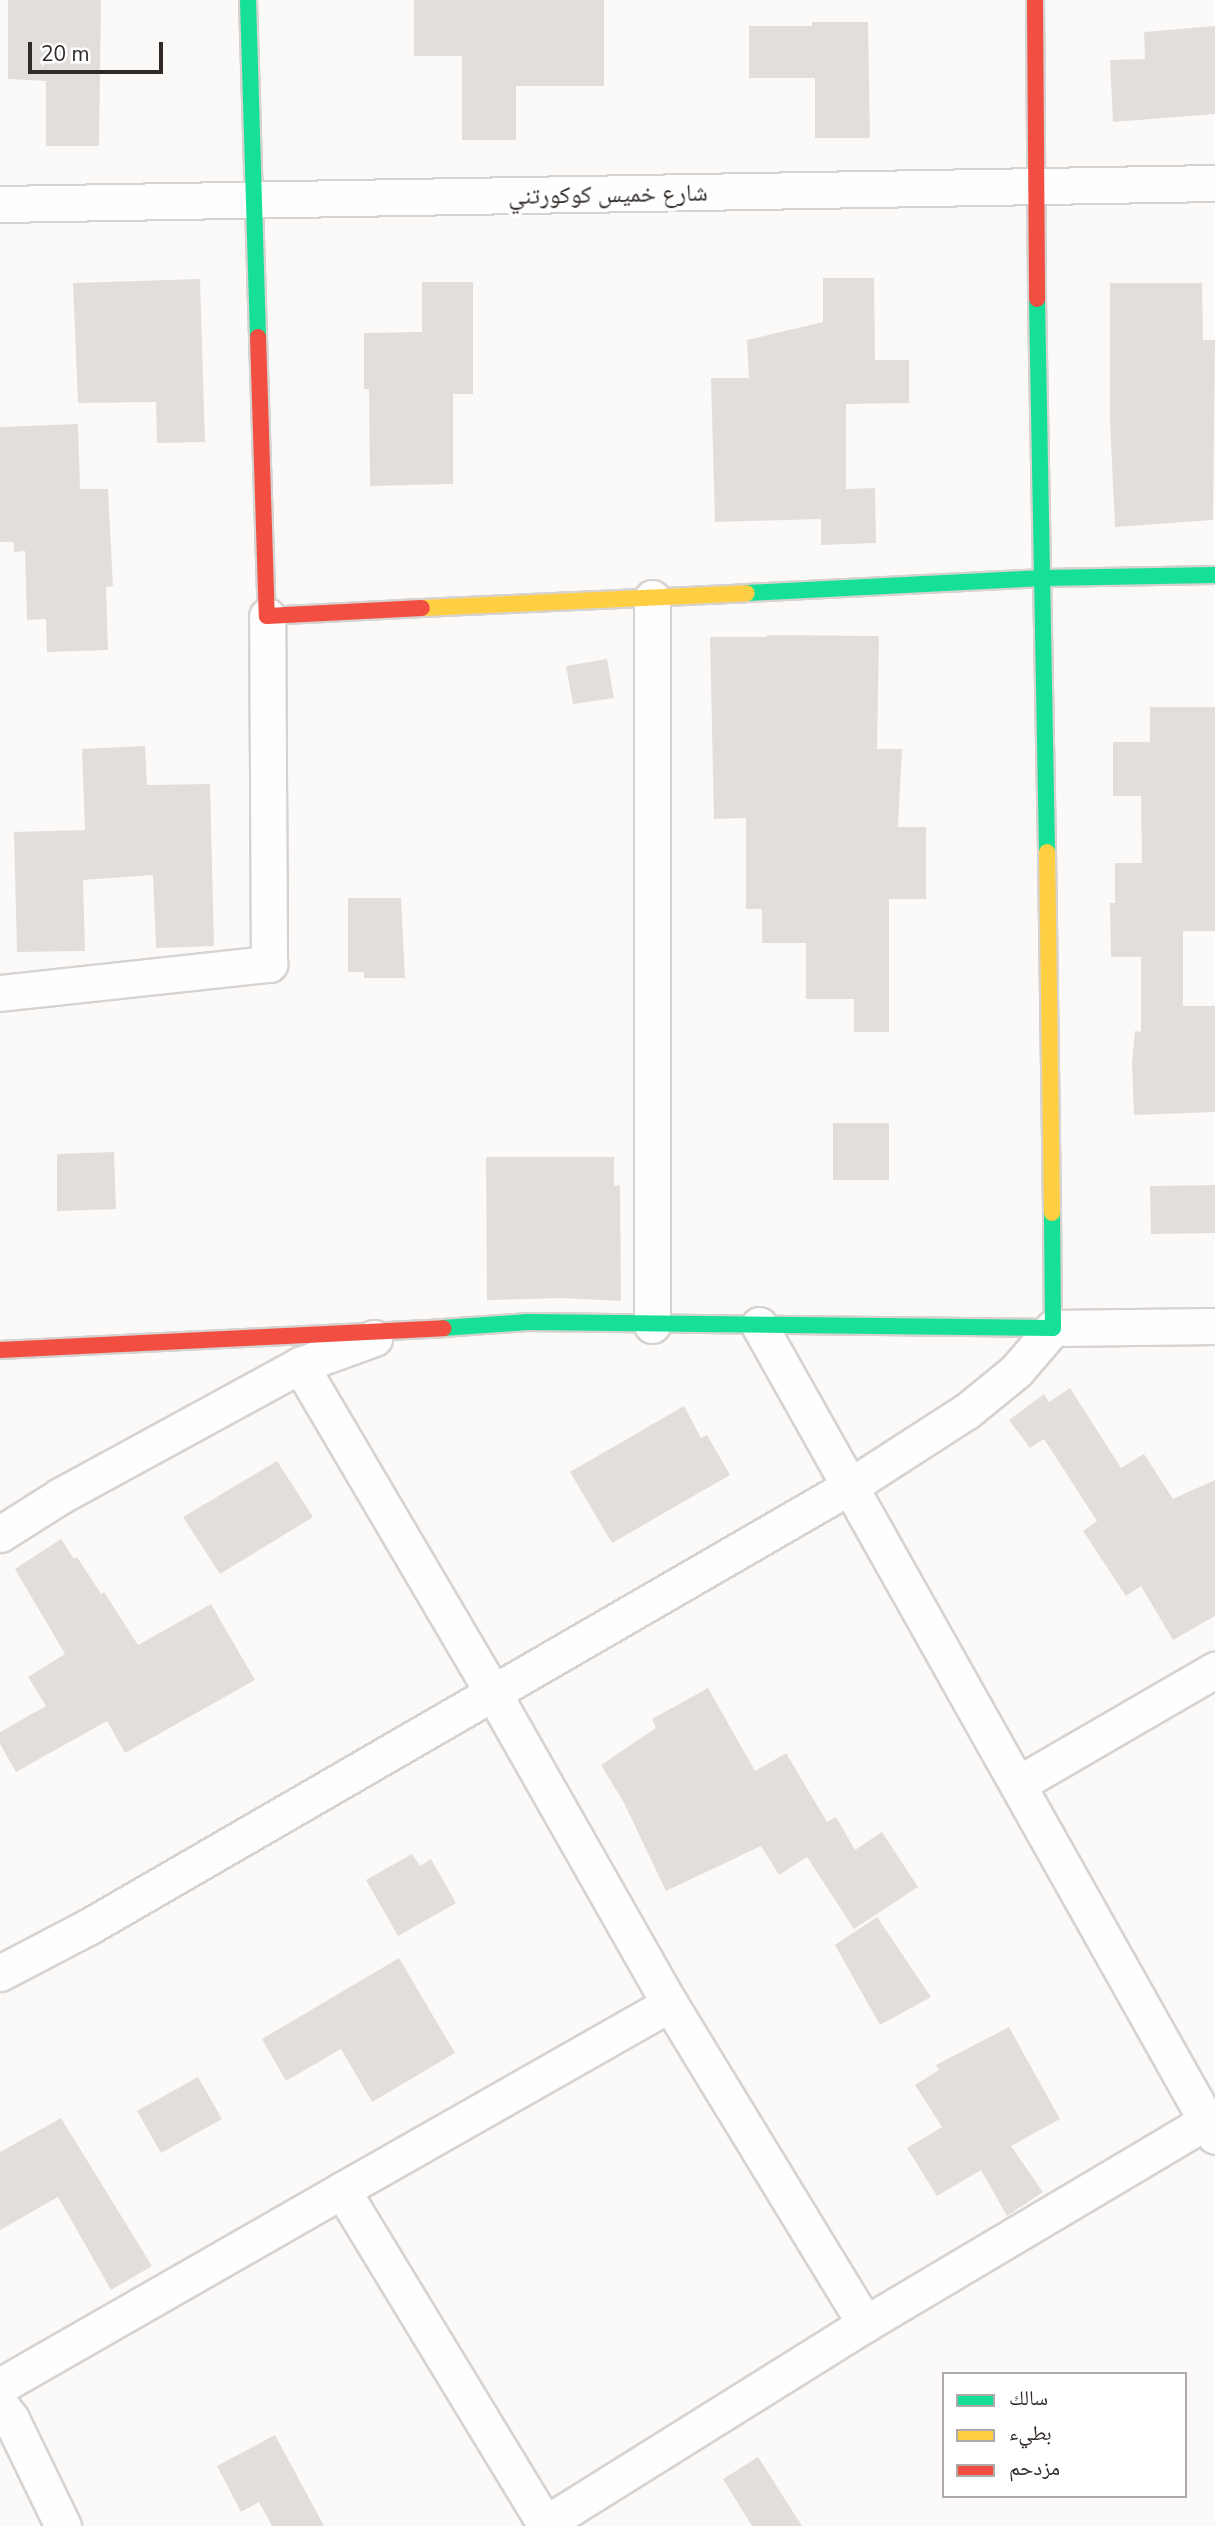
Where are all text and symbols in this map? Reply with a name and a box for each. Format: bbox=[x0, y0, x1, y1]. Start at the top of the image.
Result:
scale bar bbox=[32, 28, 166, 72]
text: 20 m bbox=[41, 40, 90, 68]
street label: شارع خميس كوكورتني bbox=[508, 179, 708, 211]
legend bbox=[942, 2372, 1187, 2498]
text: سالك bbox=[1009, 2384, 1048, 2412]
text: بطيء bbox=[1009, 2419, 1052, 2447]
text: مزدحم bbox=[1009, 2454, 1060, 2482]

